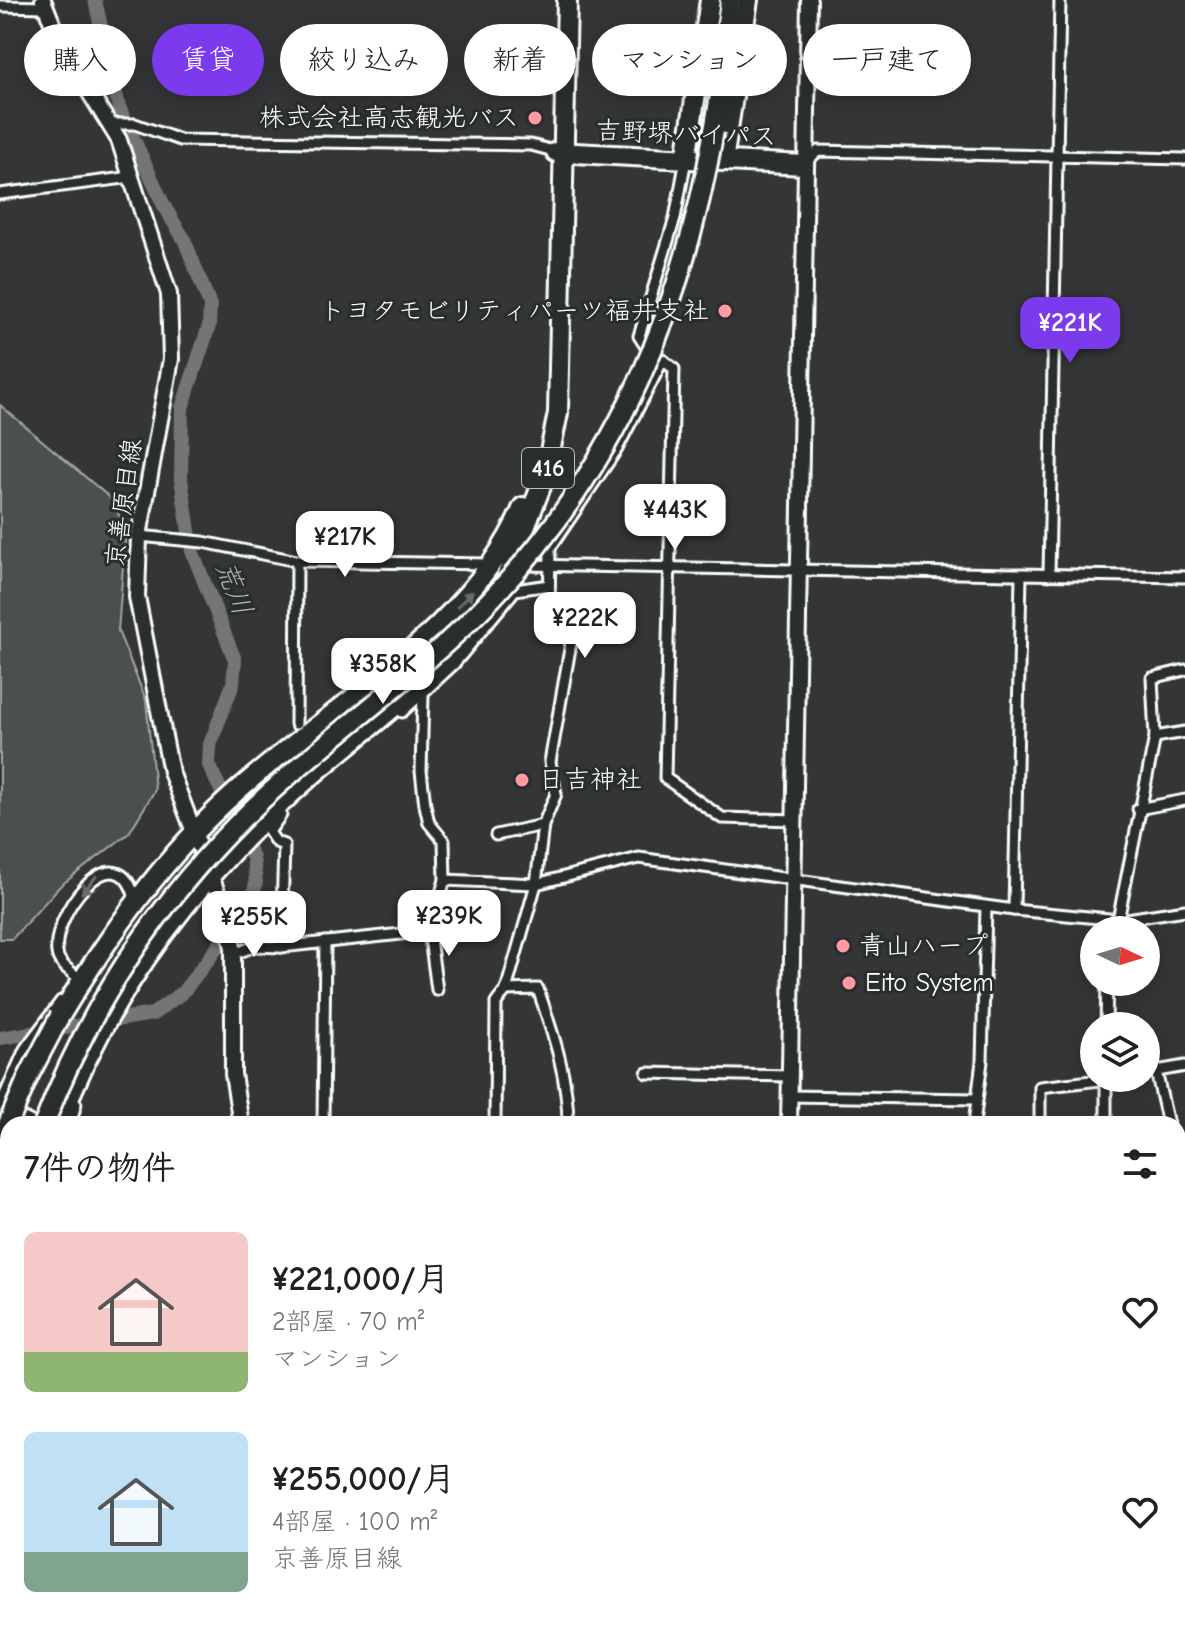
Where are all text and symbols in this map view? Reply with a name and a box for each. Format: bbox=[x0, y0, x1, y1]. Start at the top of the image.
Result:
chip: 購入 bbox=[24, 24, 136, 96]
chip: 賃貸 bbox=[152, 24, 264, 96]
chip: 絞り込み bbox=[280, 24, 448, 96]
chip: 新着 bbox=[464, 24, 576, 96]
chip: マンション bbox=[592, 24, 787, 96]
chip: 一戸建て bbox=[803, 24, 971, 96]
place label: 株式会社高志観光バス bbox=[259, 103, 519, 133]
marker: 株式会社高志観光バス bbox=[526, 109, 544, 127]
street label: 吉野堺バイパス bbox=[595, 116, 777, 152]
place label: トヨタモビリティパーツ福井支社 bbox=[320, 296, 709, 326]
pin: ¥221K bbox=[1014, 297, 1126, 365]
marker: トヨタモビリティパーツ福井支社 bbox=[716, 302, 734, 320]
text: ¥221K bbox=[1038, 308, 1102, 338]
street label: 京善原目線 bbox=[100, 437, 148, 569]
road number: 416 bbox=[522, 448, 574, 488]
pin: ¥443K bbox=[619, 484, 731, 552]
text: ¥443K bbox=[643, 495, 707, 525]
pin: ¥217K bbox=[289, 511, 401, 579]
text: ¥217K bbox=[314, 522, 376, 552]
water label: 荒川 bbox=[209, 556, 259, 620]
one-way arrow bbox=[456, 589, 474, 608]
pin: ¥222K bbox=[529, 592, 641, 660]
text: ¥222K bbox=[552, 603, 618, 633]
pin: ¥358K bbox=[327, 638, 439, 706]
text: ¥358K bbox=[349, 649, 417, 679]
place label: 日吉神社 bbox=[538, 765, 642, 795]
marker: 日吉神社 bbox=[513, 771, 531, 789]
one-way arrow bbox=[81, 874, 98, 894]
pin: ¥239K bbox=[393, 890, 505, 958]
pin: ¥255K bbox=[198, 891, 310, 959]
text: ¥239K bbox=[416, 901, 482, 931]
text: ¥255K bbox=[220, 902, 288, 932]
north arrow bbox=[1080, 916, 1160, 996]
map controls bbox=[1080, 916, 1160, 1092]
place label: 青山ハープ bbox=[859, 931, 988, 961]
marker: 青山ハープ bbox=[834, 937, 852, 955]
place label: Eito System bbox=[865, 968, 994, 998]
marker: Eito System bbox=[840, 974, 858, 992]
button: layers bbox=[1080, 1012, 1160, 1092]
icon: filters bbox=[1118, 1142, 1162, 1186]
text: 7件の物件 bbox=[24, 1148, 175, 1188]
text: ¥221,000/月 bbox=[272, 1259, 450, 1299]
icon: home bbox=[88, 1264, 184, 1360]
icon: heart bbox=[1118, 1290, 1162, 1334]
text: 2部屋 · 70 m² bbox=[272, 1307, 424, 1337]
text: マンション bbox=[272, 1344, 401, 1374]
text: ¥255,000/月 bbox=[272, 1459, 456, 1499]
icon: home bbox=[88, 1464, 184, 1560]
icon: heart bbox=[1118, 1490, 1162, 1534]
text: 4部屋 · 100 m² bbox=[272, 1507, 437, 1537]
text: 京善原目線 bbox=[272, 1544, 402, 1574]

